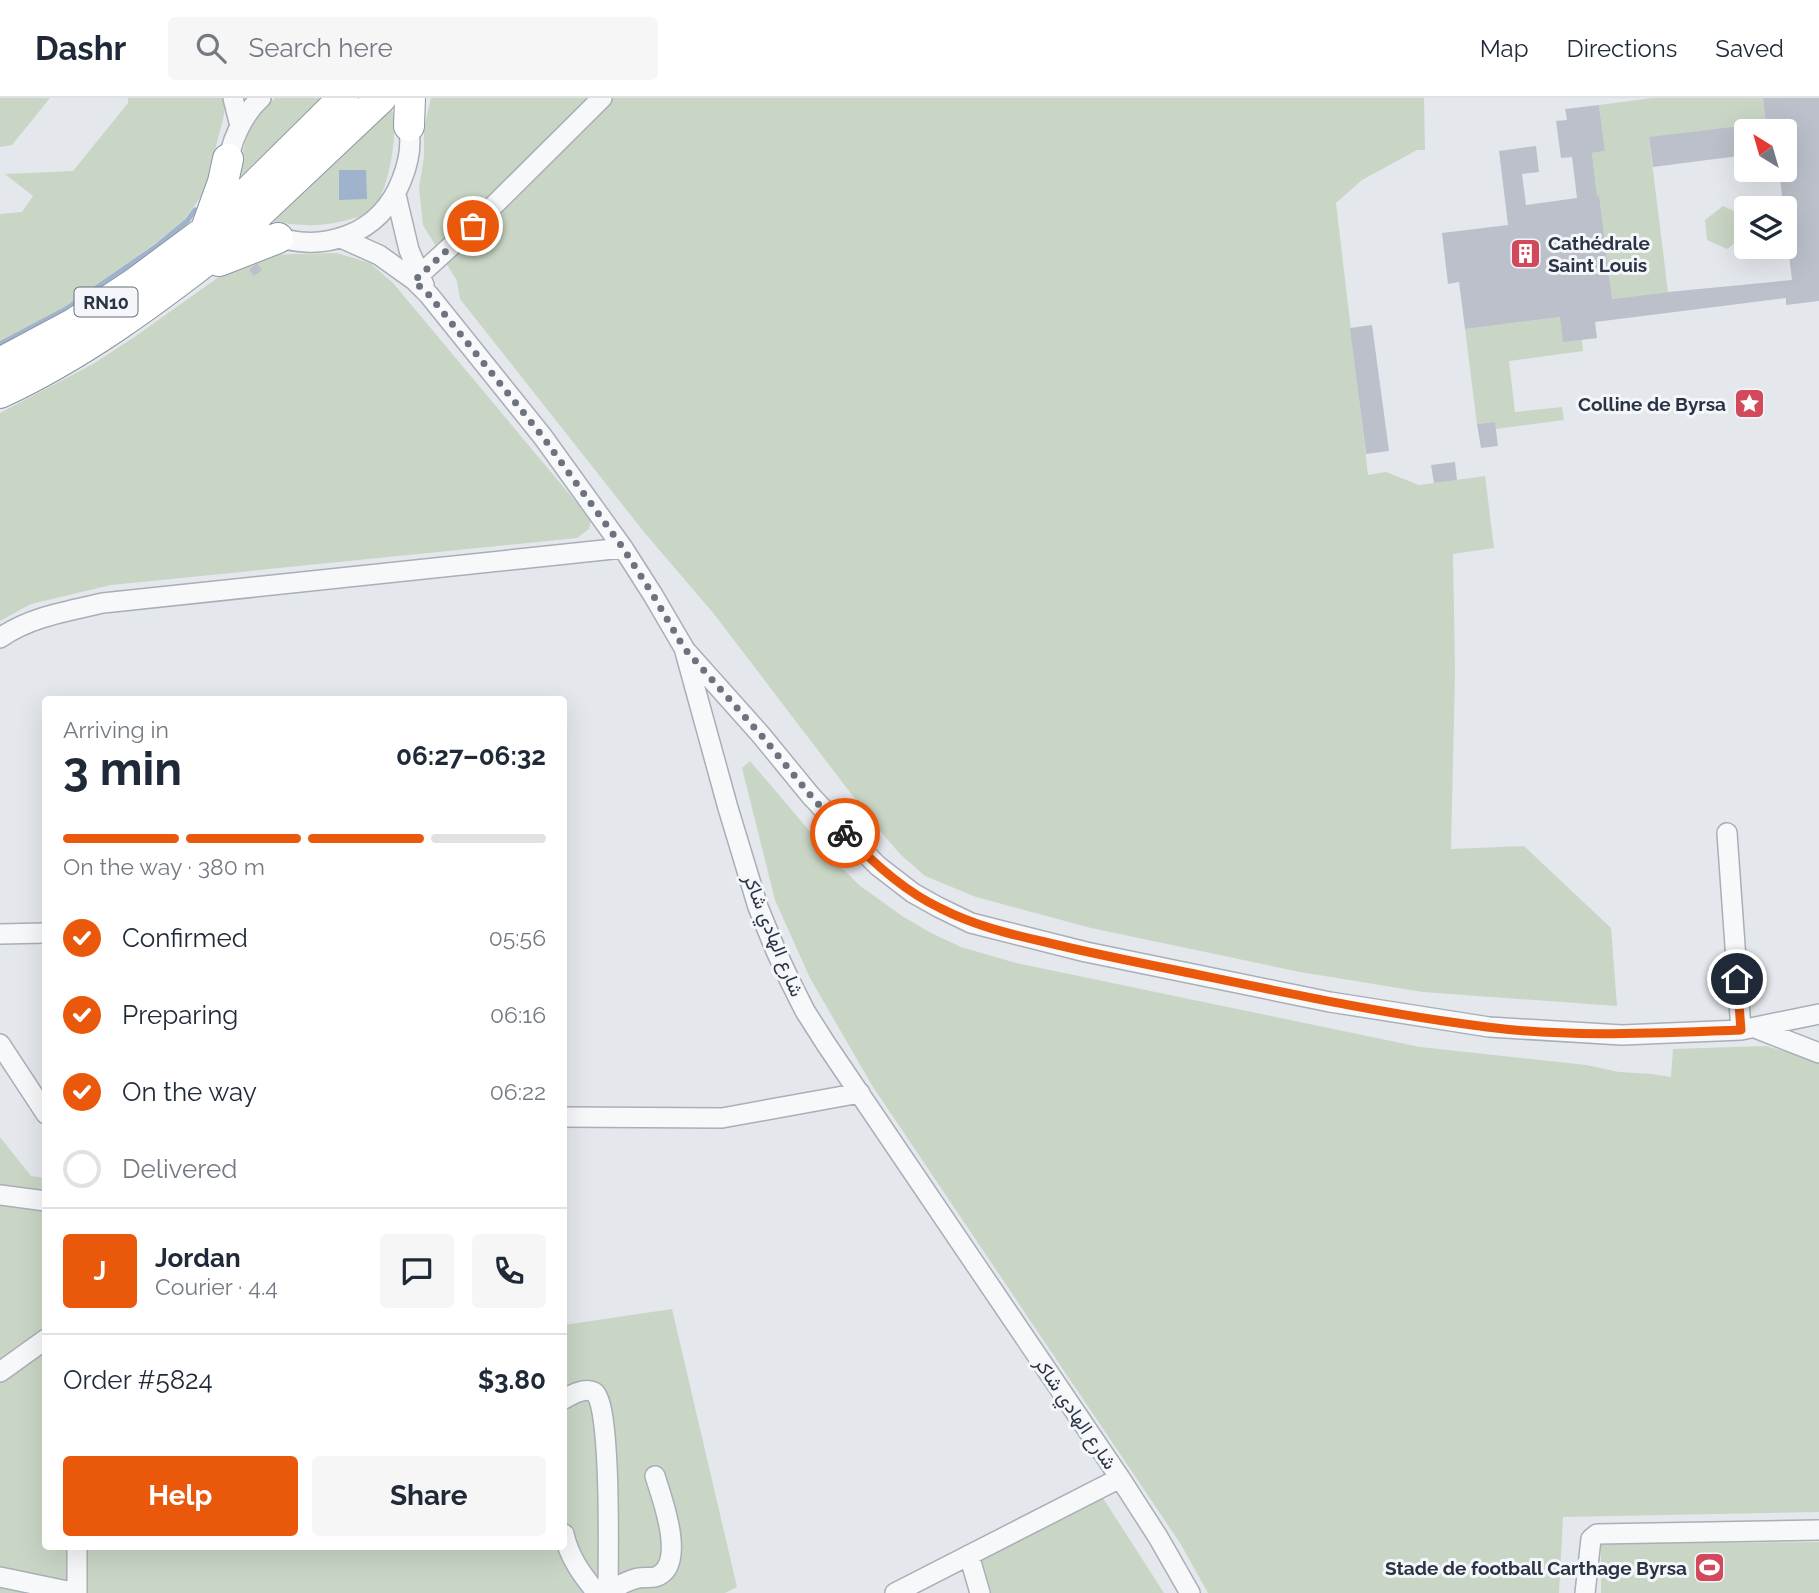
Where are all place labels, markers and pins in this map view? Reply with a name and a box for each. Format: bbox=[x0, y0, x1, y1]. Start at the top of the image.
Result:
pin bbox=[443, 196, 503, 256]
place label: Cathédrale Saint Louis bbox=[1548, 232, 1650, 276]
building icon: Cathédrale Saint Louis bbox=[1508, 237, 1542, 271]
place icon: Colline de Byrsa bbox=[1732, 387, 1766, 421]
place label: Colline de Byrsa bbox=[1578, 393, 1726, 415]
pin bbox=[1707, 949, 1767, 1009]
sports icon: Stade de football Carthage Byrsa bbox=[1693, 1551, 1727, 1585]
place label: Stade de football Carthage Byrsa bbox=[1385, 1557, 1687, 1579]

